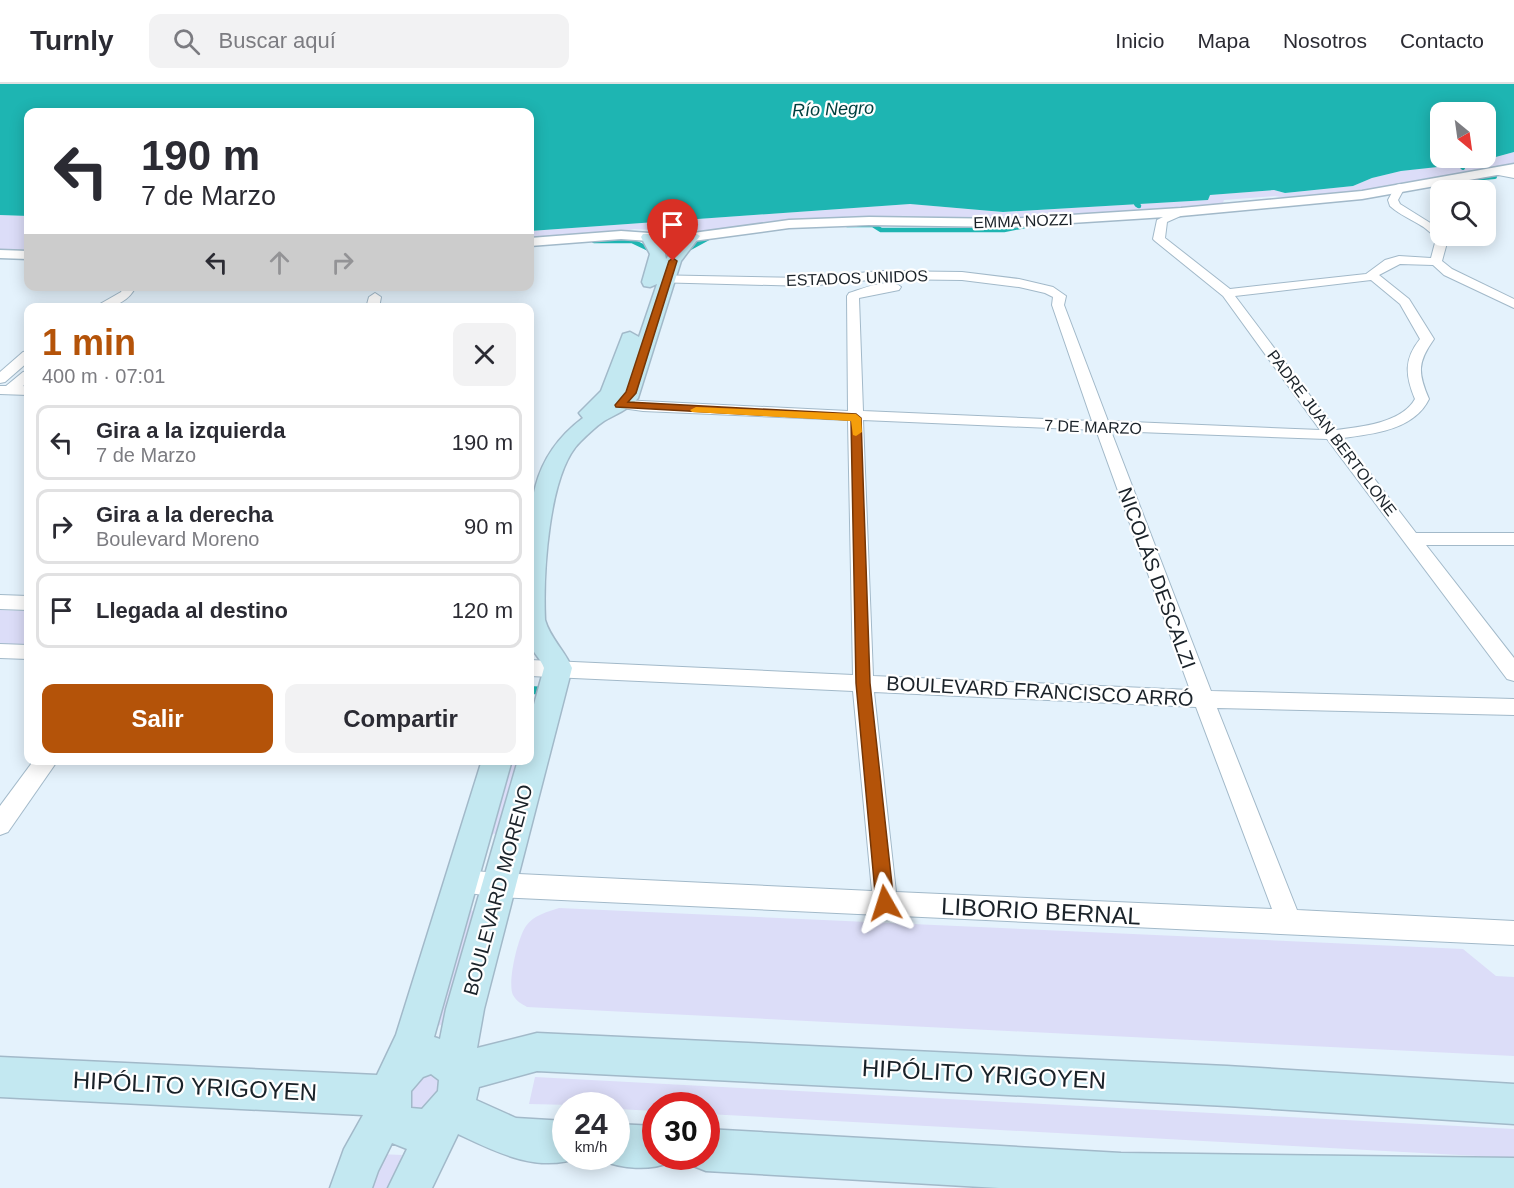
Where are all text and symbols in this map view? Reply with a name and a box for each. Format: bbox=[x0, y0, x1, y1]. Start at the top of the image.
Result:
search box bbox=[149, 14, 569, 68]
text: Turnly bbox=[30, 25, 113, 56]
icon: search bbox=[170, 25, 203, 58]
text: Buscar aquí bbox=[218, 28, 336, 53]
text: Inicio bbox=[1115, 29, 1164, 52]
text: Mapa bbox=[1197, 29, 1250, 52]
text: Nosotros bbox=[1283, 29, 1367, 52]
text: Contacto bbox=[1400, 29, 1484, 52]
water label: Río Negro bbox=[792, 98, 874, 120]
north arrow bbox=[1430, 102, 1496, 168]
map controls bbox=[1430, 102, 1496, 246]
icon: left bbox=[42, 132, 120, 210]
text: 190 m bbox=[141, 132, 260, 179]
button: search bbox=[1430, 180, 1496, 246]
text: 7 de Marzo bbox=[141, 181, 276, 211]
pin bbox=[647, 199, 698, 261]
icon: arrive bbox=[656, 208, 689, 241]
street label: EMMA NOZZI bbox=[973, 211, 1073, 231]
icon: left bbox=[200, 246, 233, 279]
icon: ahead bbox=[263, 246, 296, 279]
icon: right bbox=[326, 246, 359, 279]
street label: ESTADOS UNIDOS bbox=[786, 267, 928, 289]
text: 1 min bbox=[42, 322, 136, 363]
button: close bbox=[453, 323, 516, 386]
street label: PADRE JUAN BERTOLONE bbox=[1264, 347, 1400, 519]
text: 400 m · 07:01 bbox=[42, 365, 165, 387]
street label: 7 DE MARZO bbox=[1044, 417, 1142, 437]
text: Gira a la izquierda bbox=[96, 418, 286, 443]
icon: left bbox=[45, 426, 78, 459]
text: 190 m bbox=[452, 430, 513, 455]
text: 7 de Marzo bbox=[96, 444, 196, 466]
street label: NICOLÁS DESCALZI bbox=[1114, 484, 1200, 672]
text: Gira a la derecha bbox=[96, 502, 273, 527]
icon: right bbox=[45, 510, 78, 543]
text: 90 m bbox=[464, 514, 513, 539]
text: Boulevard Moreno bbox=[96, 528, 259, 550]
icon: arrive bbox=[45, 594, 78, 627]
text: Llegada al destino bbox=[96, 598, 288, 623]
text: 120 m bbox=[452, 598, 513, 623]
street label: BOULEVARD FRANCISCO ARRÓ bbox=[886, 672, 1194, 710]
button: Salir bbox=[42, 684, 273, 753]
button: Compartir bbox=[285, 684, 516, 753]
street label: BOULEVARD MORENO bbox=[459, 782, 537, 998]
position arrow bbox=[853, 871, 917, 935]
street label: LIBORIO BERNAL bbox=[940, 892, 1142, 930]
street label: HIPÓLITO YRIGOYEN bbox=[861, 1054, 1107, 1094]
street label: HIPÓLITO YRIGOYEN bbox=[72, 1066, 318, 1106]
speed limit sign: 30 bbox=[642, 1092, 720, 1170]
text: 24 bbox=[574, 1107, 608, 1140]
text: km/h bbox=[575, 1138, 607, 1155]

